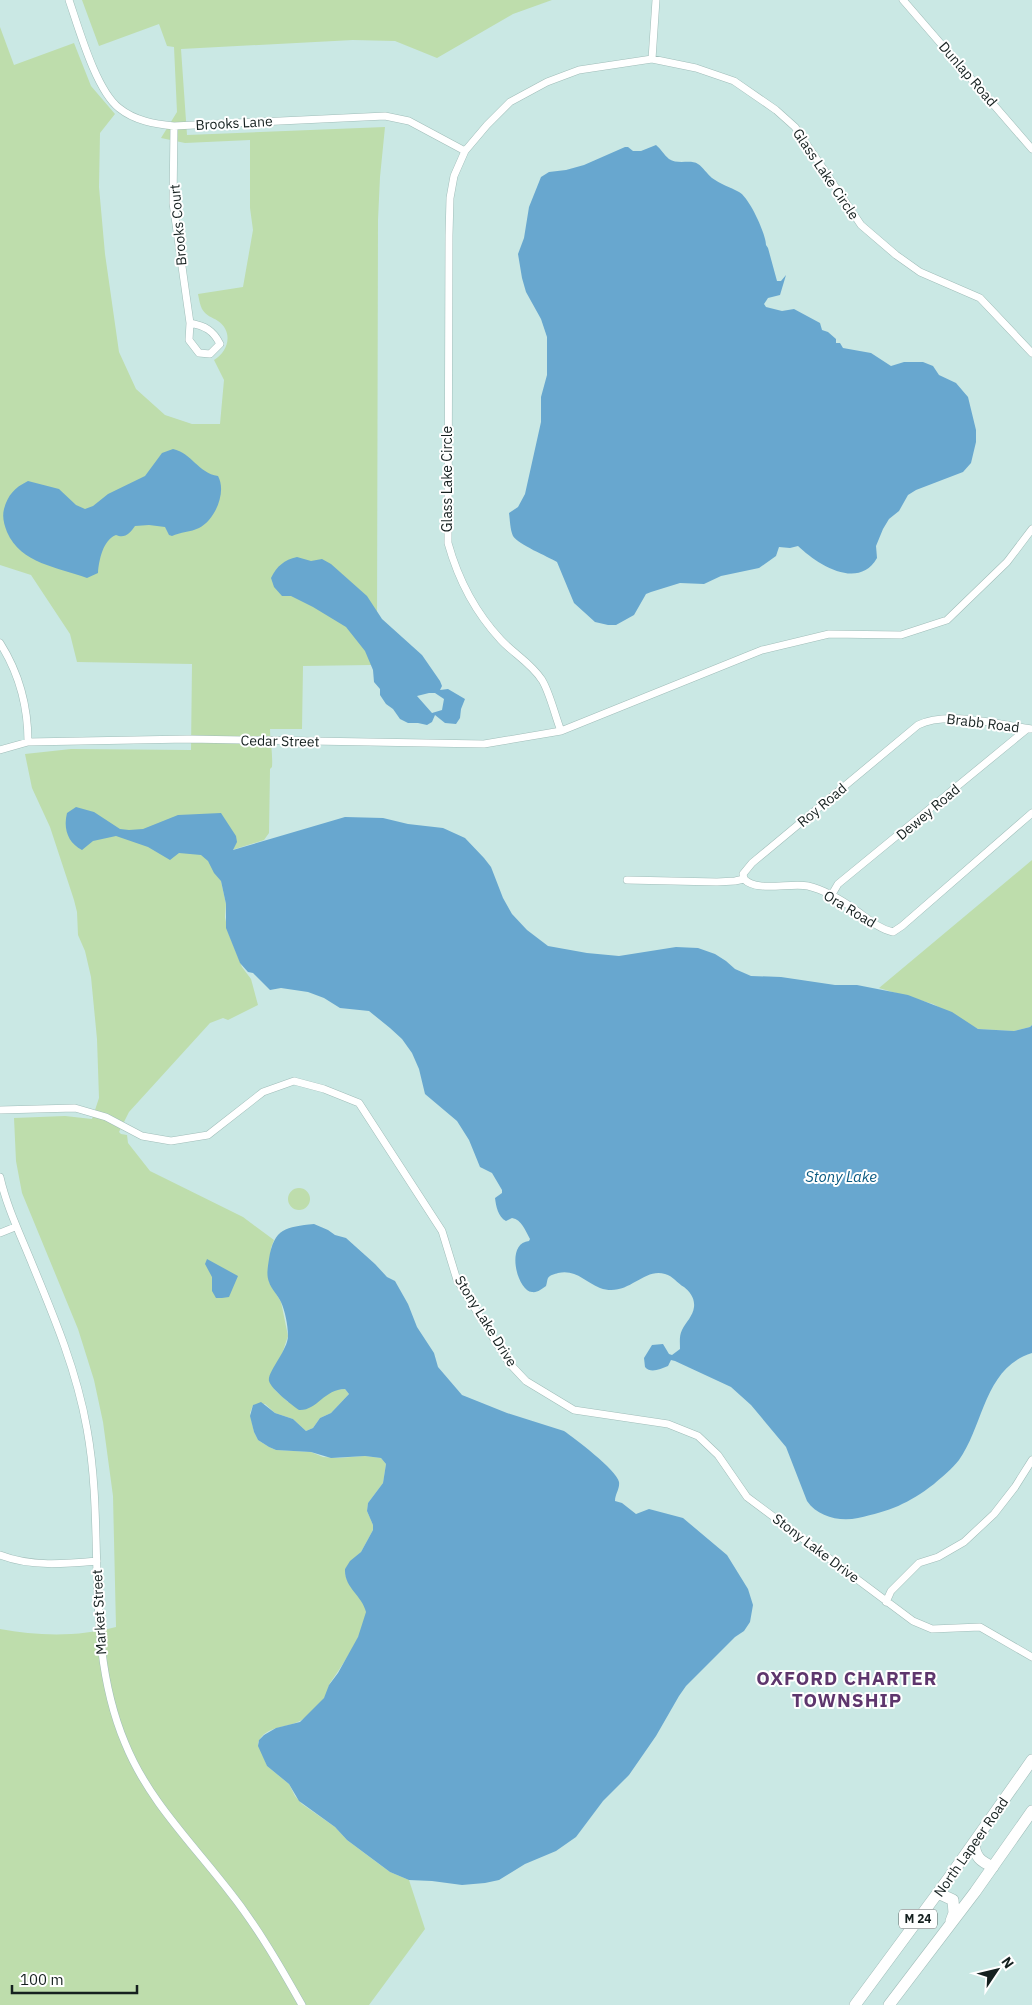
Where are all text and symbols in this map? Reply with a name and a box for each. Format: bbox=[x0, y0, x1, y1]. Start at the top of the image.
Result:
street label: Dunlap Road bbox=[935, 38, 1001, 110]
street label: Brooks Lane bbox=[195, 112, 273, 134]
street label: Glass Lake Circle bbox=[789, 125, 863, 223]
street label: Brooks Court bbox=[165, 183, 191, 267]
street label: Glass Lake Circle bbox=[438, 426, 456, 532]
street label: Brabb Road bbox=[945, 710, 1021, 736]
street label: Cedar Street bbox=[240, 731, 320, 751]
street label: Roy Road bbox=[794, 779, 850, 831]
street label: Dewey Road bbox=[892, 780, 964, 844]
street label: Ora Road bbox=[821, 886, 879, 932]
water label: Stony Lake bbox=[805, 1167, 877, 1186]
street label: Stony Lake Drive bbox=[451, 1272, 521, 1370]
street label: Stony Lake Drive bbox=[769, 1509, 863, 1587]
street label: Market Street bbox=[88, 1569, 110, 1655]
district label: OXFORD CHARTER TOWNSHIP bbox=[756, 1666, 938, 1712]
street label: North Lapeer Road bbox=[930, 1794, 1012, 1900]
road number: M 24 bbox=[899, 1910, 937, 1928]
north arrow bbox=[972, 1945, 1022, 1995]
text: N bbox=[997, 1953, 1018, 1972]
scale bar bbox=[12, 1962, 138, 1994]
text: 100 m bbox=[20, 1970, 64, 1989]

